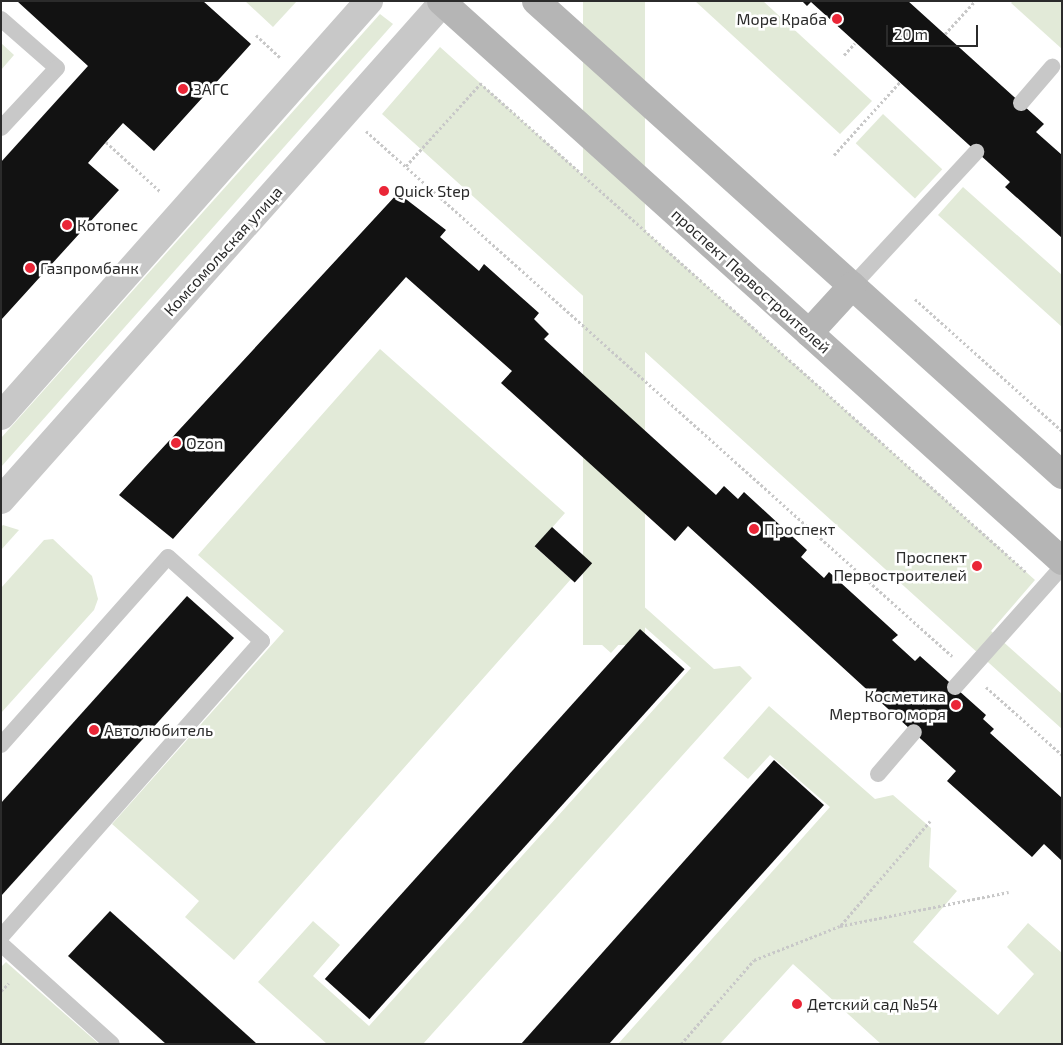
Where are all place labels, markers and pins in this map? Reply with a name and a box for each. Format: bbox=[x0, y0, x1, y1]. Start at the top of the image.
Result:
place label: Море Краба bbox=[737, 9, 827, 29]
marker: Море Краба bbox=[831, 13, 843, 25]
place label: ЗАГС bbox=[193, 79, 229, 99]
marker: ЗАГС bbox=[177, 83, 189, 95]
place label: Quick Step bbox=[394, 181, 470, 201]
marker: Quick Step bbox=[378, 185, 390, 197]
place label: Котопес bbox=[77, 215, 138, 235]
marker: Котопес bbox=[61, 219, 73, 231]
place label: Газпромбанк bbox=[40, 258, 139, 278]
marker: Газпромбанк bbox=[24, 262, 36, 274]
place label: Ozon bbox=[186, 433, 223, 453]
marker: Ozon bbox=[170, 437, 182, 449]
place label: Проспект bbox=[764, 519, 835, 539]
marker: Проспект bbox=[748, 523, 760, 535]
place label: Проспект Первостроителей bbox=[833, 547, 967, 585]
marker: Проспект Первостроителей bbox=[971, 560, 983, 572]
place label: Косметика Мертвого моря bbox=[829, 686, 946, 724]
marker: Косметика Мертвого моря bbox=[950, 699, 962, 711]
place label: Автолюбитель bbox=[104, 720, 213, 740]
marker: Автолюбитель bbox=[88, 724, 100, 736]
place label: Детский сад №54 bbox=[807, 994, 938, 1014]
marker: Детский сад №54 bbox=[791, 998, 803, 1010]

